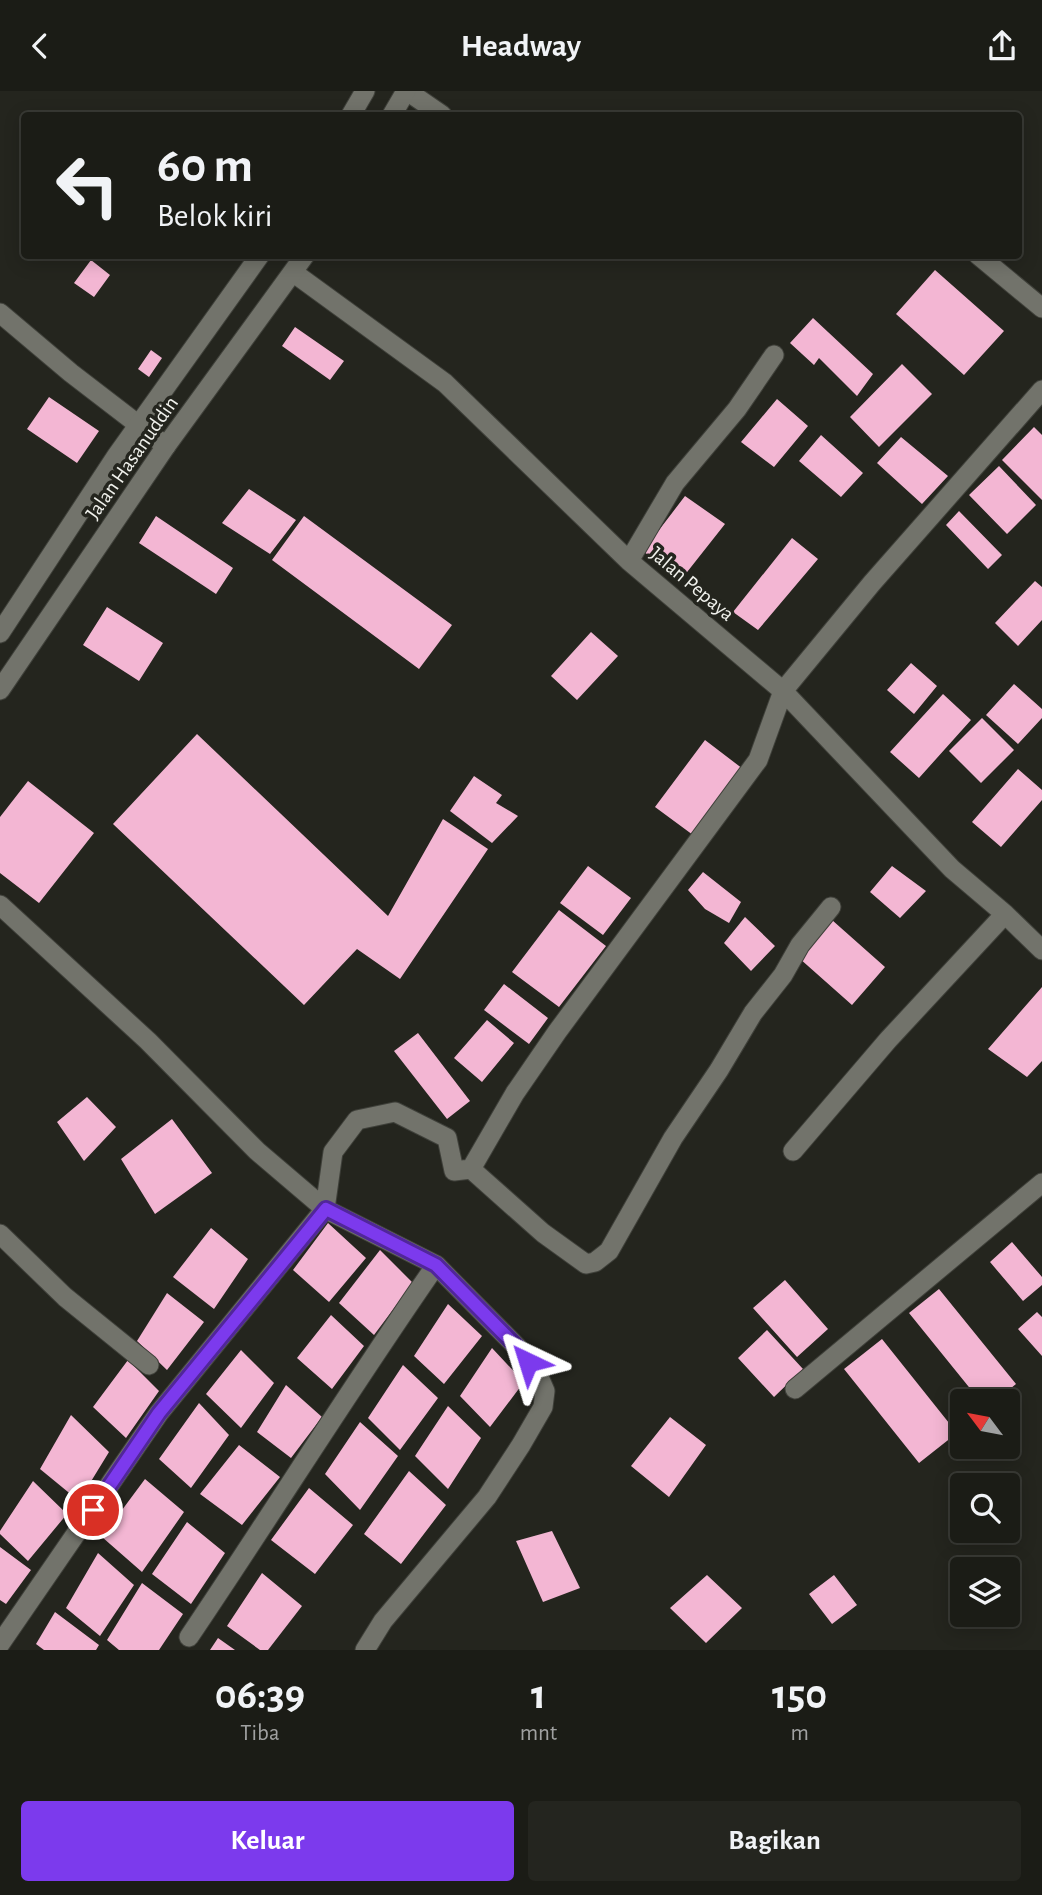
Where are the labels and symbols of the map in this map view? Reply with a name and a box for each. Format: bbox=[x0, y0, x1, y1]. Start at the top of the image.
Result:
street label: Jalan Hasanuddin bbox=[82, 393, 182, 523]
street label: Jalan Pepaya bbox=[646, 543, 738, 625]
position arrow bbox=[491, 1325, 565, 1399]
north arrow bbox=[950, 1389, 1020, 1459]
pin bbox=[63, 1480, 123, 1540]

